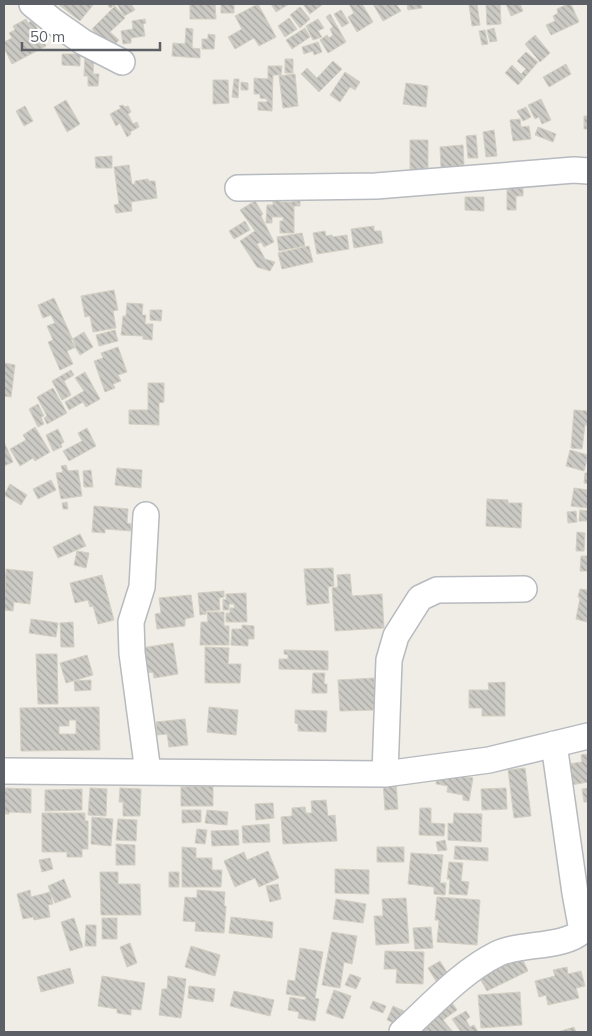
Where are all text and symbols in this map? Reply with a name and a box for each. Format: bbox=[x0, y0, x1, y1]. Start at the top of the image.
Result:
scale bar bbox=[22, 20, 160, 52]
text: 50 m bbox=[30, 27, 65, 46]

